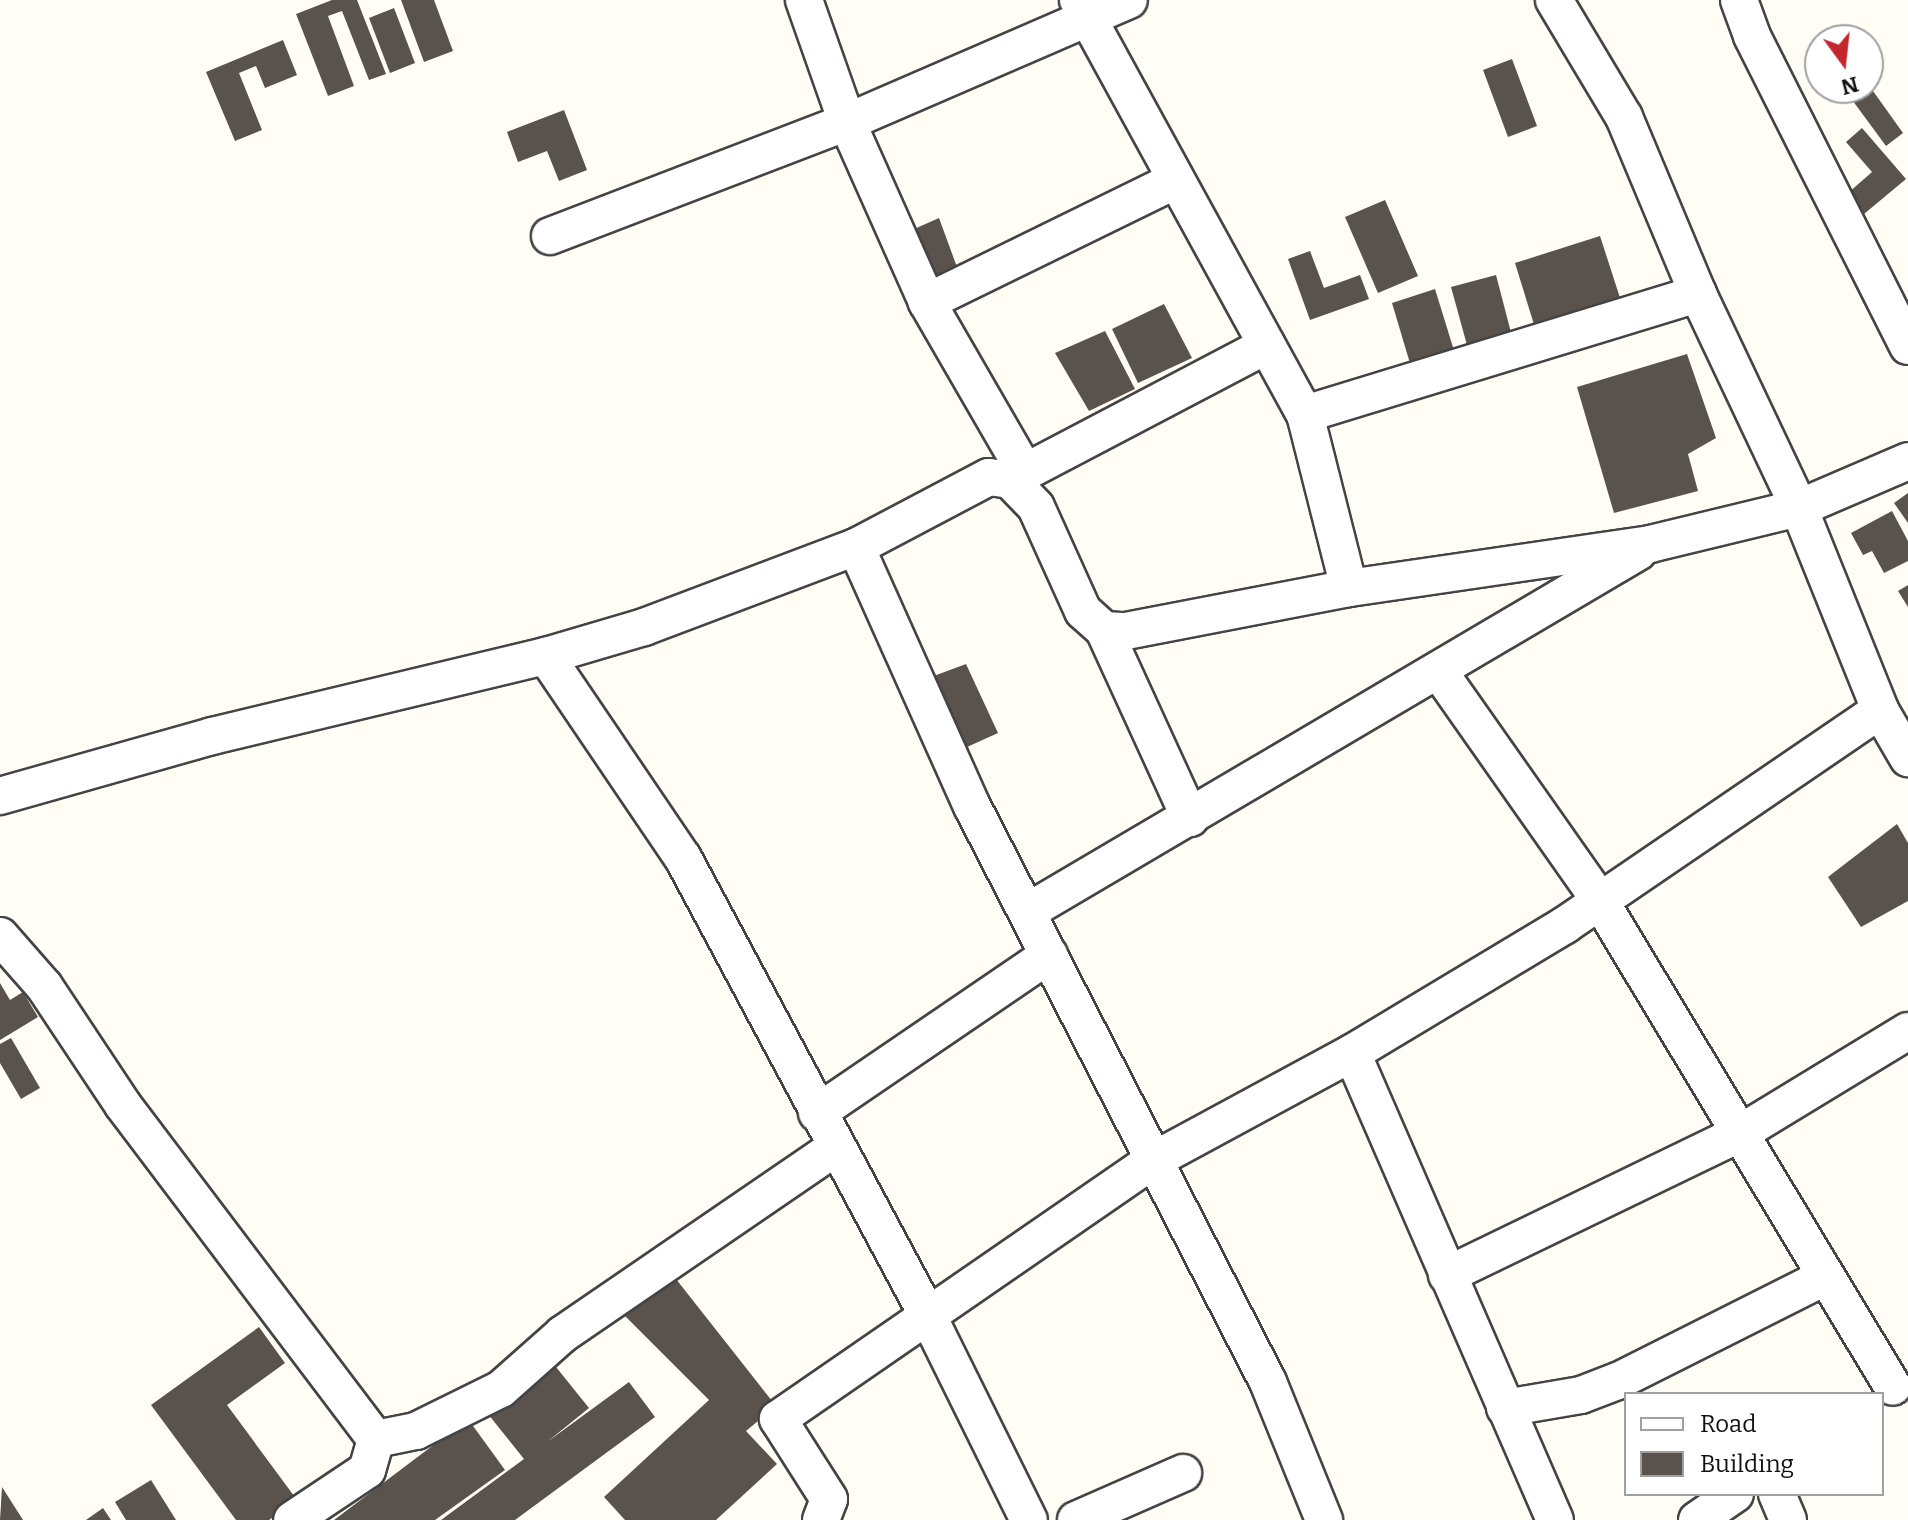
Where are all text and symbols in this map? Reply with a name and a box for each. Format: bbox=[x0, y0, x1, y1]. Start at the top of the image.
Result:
north arrow bbox=[1804, 24, 1884, 104]
text: N bbox=[1838, 70, 1862, 101]
legend bbox=[1624, 1392, 1884, 1496]
text: Road bbox=[1700, 1410, 1756, 1438]
text: Building bbox=[1700, 1450, 1794, 1478]

